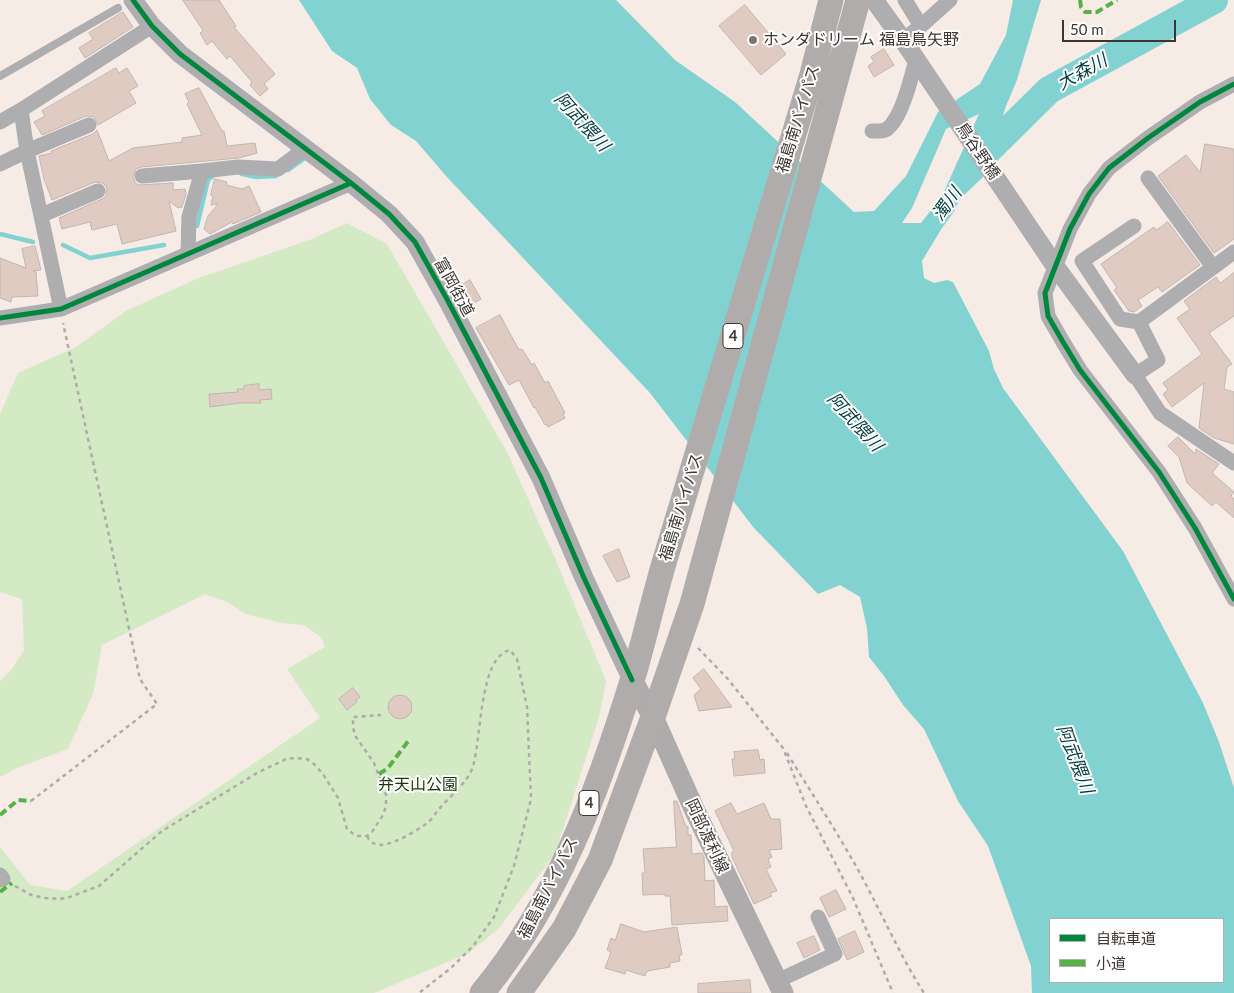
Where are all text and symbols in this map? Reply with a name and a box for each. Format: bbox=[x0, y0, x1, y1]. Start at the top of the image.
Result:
scale bar bbox=[1064, 10, 1178, 42]
text: 50 m bbox=[1070, 20, 1104, 38]
place label: ホンダドリーム 福島鳥矢野 bbox=[763, 30, 959, 50]
marker: ホンダドリーム 福島鳥矢野 bbox=[747, 34, 759, 46]
water label: 大森川 bbox=[1053, 49, 1111, 95]
street label: 福島南バイパス bbox=[772, 63, 824, 175]
water label: 阿武隈川 bbox=[550, 88, 614, 156]
street label: 鳥谷野橋 bbox=[952, 119, 1004, 183]
water label: 濁川 bbox=[928, 183, 966, 225]
street label: 富岡街道 bbox=[430, 254, 478, 320]
road number: 4 bbox=[723, 324, 743, 348]
water label: 阿武隈川 bbox=[823, 388, 887, 456]
street label: 福島南バイパス bbox=[655, 451, 707, 563]
water label: 阿武隈川 bbox=[1052, 722, 1098, 796]
park label: 弁天山公園 bbox=[378, 775, 458, 795]
road number: 4 bbox=[579, 790, 599, 816]
street label: 岡部渡利線 bbox=[681, 796, 733, 876]
street label: 福島南バイパス bbox=[514, 834, 582, 942]
legend bbox=[1049, 918, 1224, 983]
text: 自転車道 bbox=[1096, 929, 1156, 947]
text: 小道 bbox=[1096, 954, 1126, 972]

